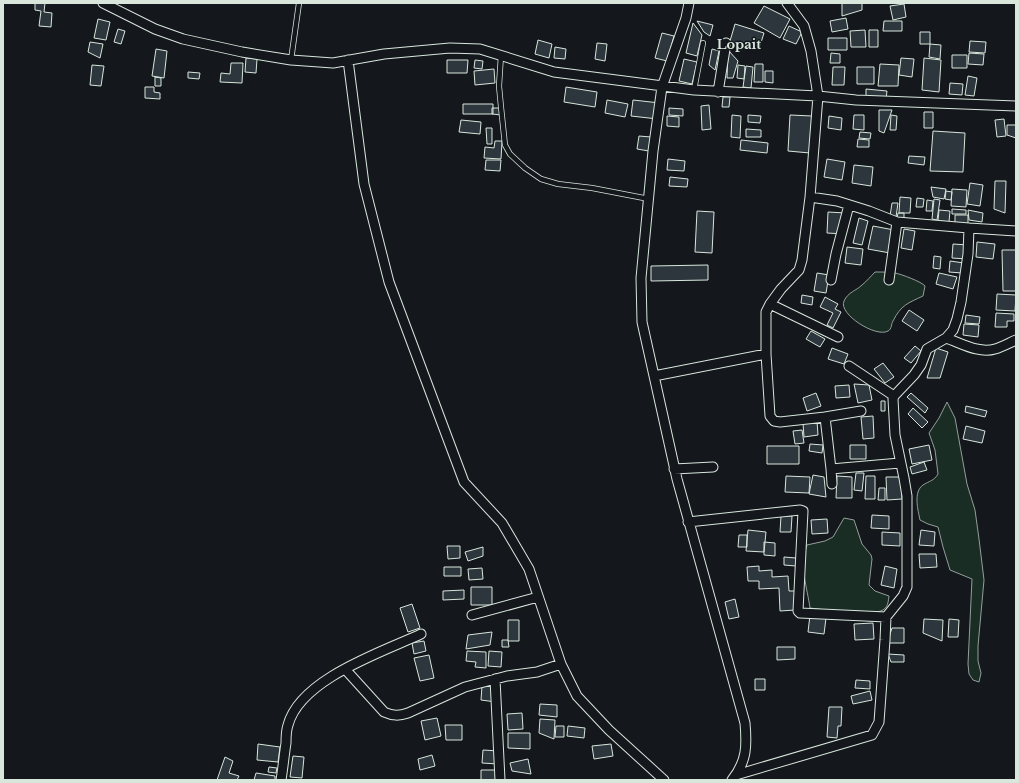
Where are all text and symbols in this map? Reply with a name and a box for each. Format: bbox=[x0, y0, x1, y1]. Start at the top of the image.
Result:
district label: Lopait bbox=[717, 36, 761, 53]

